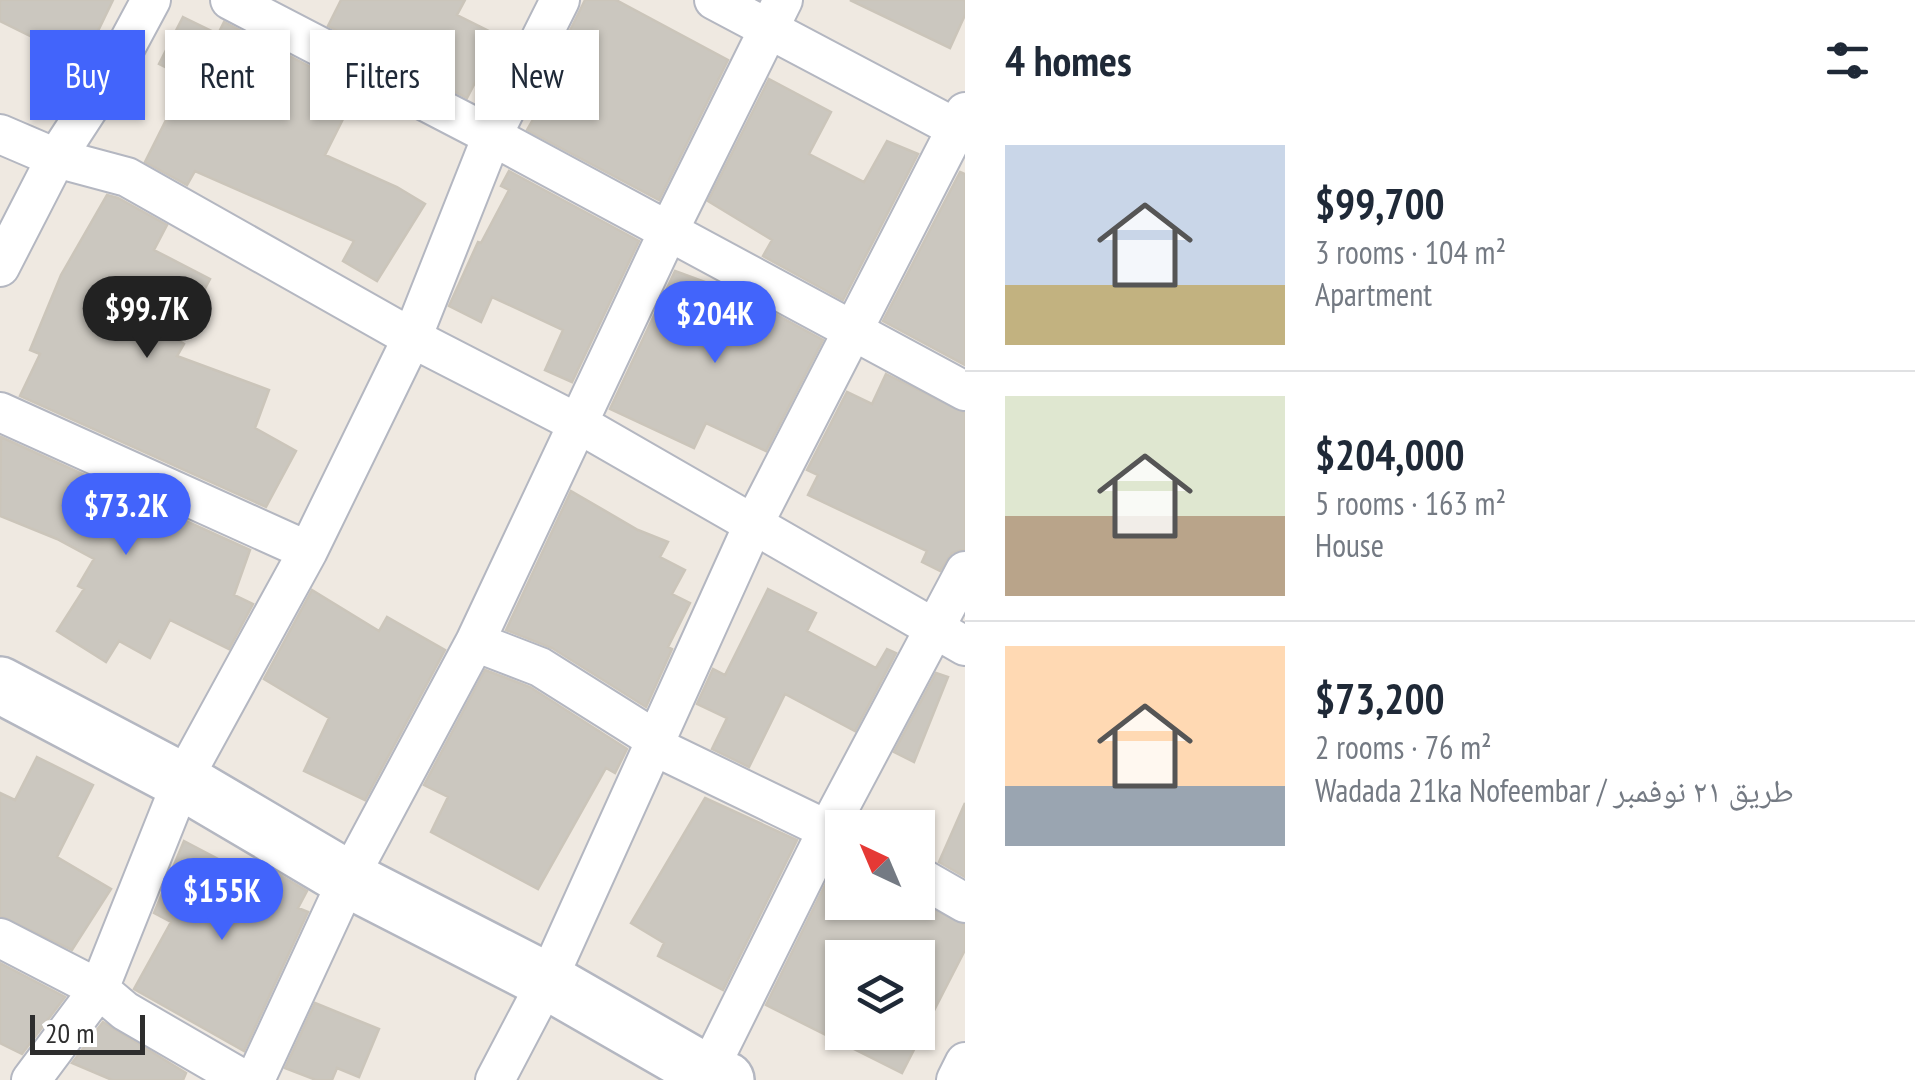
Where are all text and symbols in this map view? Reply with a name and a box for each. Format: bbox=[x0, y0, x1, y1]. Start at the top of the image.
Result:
chip: Buy bbox=[30, 30, 145, 120]
chip: Rent bbox=[165, 30, 290, 120]
chip: Filters bbox=[310, 30, 455, 120]
chip: New bbox=[475, 30, 599, 120]
text: 4 homes bbox=[1005, 33, 1132, 88]
icon: filters bbox=[1820, 33, 1875, 88]
text: $99,700 bbox=[1315, 176, 1445, 231]
icon: home bbox=[1085, 185, 1205, 305]
text: 3 rooms · 104 m² bbox=[1315, 231, 1506, 273]
text: Apartment bbox=[1315, 273, 1432, 315]
pin: $99.7K bbox=[66, 276, 228, 361]
pin: $204K bbox=[645, 281, 785, 366]
text: $99.7K bbox=[105, 287, 189, 329]
text: $204K bbox=[676, 292, 754, 334]
text: $204,000 bbox=[1315, 427, 1465, 482]
icon: home bbox=[1085, 436, 1205, 556]
pin: $73.2K bbox=[45, 473, 207, 558]
text: 5 rooms · 163 m² bbox=[1315, 482, 1506, 524]
text: $73.2K bbox=[84, 484, 168, 526]
text: House bbox=[1315, 524, 1384, 566]
text: $73,200 bbox=[1315, 671, 1445, 726]
icon: home bbox=[1085, 686, 1205, 806]
text: 2 rooms · 76 m² bbox=[1315, 726, 1492, 768]
text: Wadada 21ka Nofeembar / طريق ٢١ نوفمبر bbox=[1315, 769, 1794, 811]
north arrow bbox=[825, 810, 935, 920]
map controls bbox=[825, 810, 935, 1050]
pin: $155K bbox=[152, 858, 292, 943]
text: $155K bbox=[183, 869, 261, 911]
button: layers bbox=[825, 940, 935, 1050]
scale bar bbox=[30, 1010, 145, 1054]
text: 20 m bbox=[45, 1014, 94, 1051]

